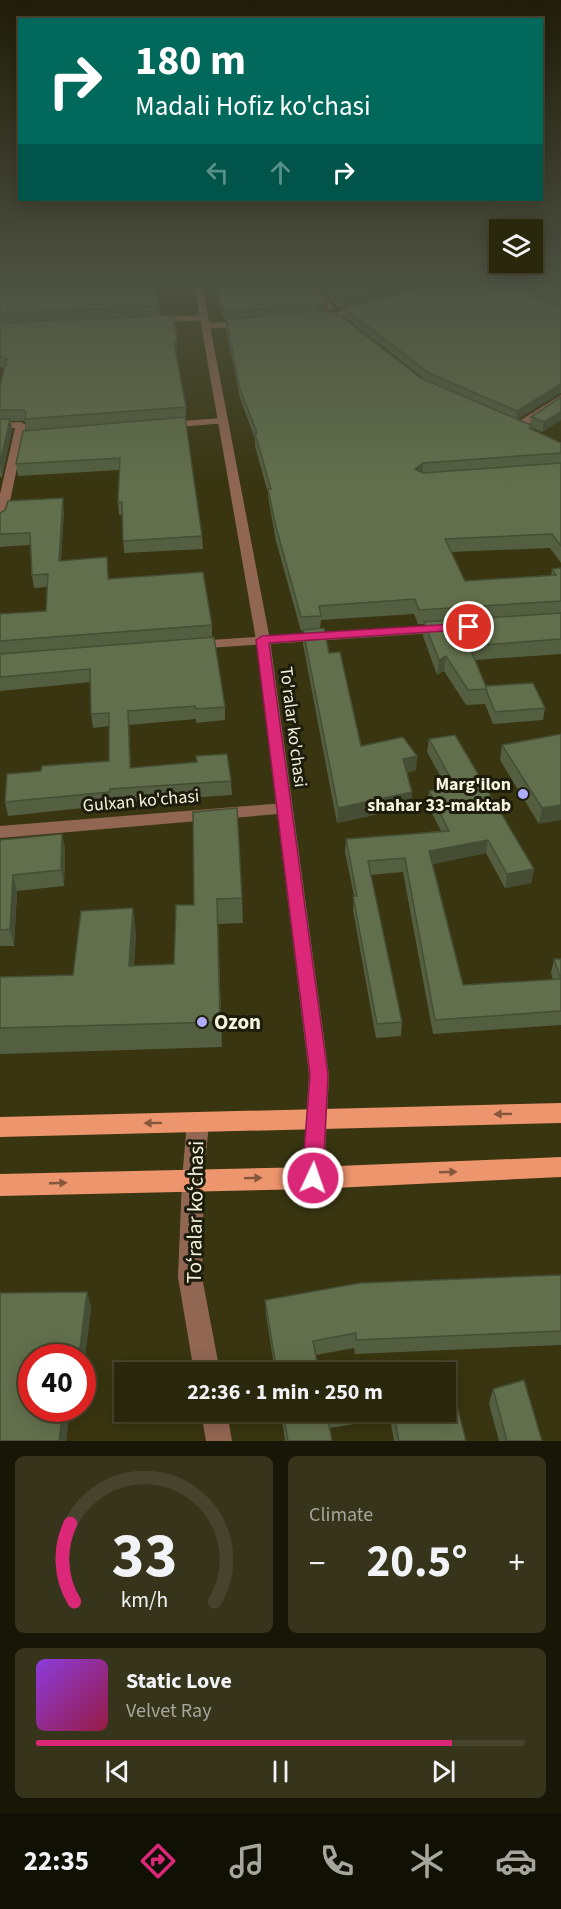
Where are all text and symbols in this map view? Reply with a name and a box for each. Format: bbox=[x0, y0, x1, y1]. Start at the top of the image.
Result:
text: 180 m bbox=[135, 31, 246, 91]
icon: right bbox=[36, 42, 114, 120]
text: Madali Hofiz ko'chasi bbox=[135, 87, 371, 126]
icon: left bbox=[201, 156, 234, 189]
icon: ahead bbox=[264, 156, 297, 189]
icon: right bbox=[327, 156, 360, 189]
map controls bbox=[489, 219, 543, 273]
button: layers bbox=[489, 219, 543, 273]
pin bbox=[443, 601, 494, 652]
icon: arrive bbox=[452, 610, 485, 643]
street label: To'ralar ko'chasi bbox=[273, 665, 313, 789]
place label: Marg'ilon shahar 33-maktab bbox=[367, 772, 511, 818]
street label: Gulxan ko'chasi bbox=[82, 783, 200, 819]
marker: Marg'ilon shahar 33-maktab bbox=[516, 787, 530, 801]
place label: Ozon bbox=[214, 1007, 261, 1037]
marker: Ozon bbox=[195, 1015, 209, 1029]
one-way arrow bbox=[493, 1109, 512, 1119]
one-way arrow bbox=[143, 1118, 162, 1128]
street label: Toʻralar koʻchasi bbox=[179, 1140, 211, 1284]
position arrow bbox=[281, 1146, 345, 1210]
one-way arrow bbox=[439, 1167, 458, 1176]
one-way arrow bbox=[244, 1173, 263, 1183]
one-way arrow bbox=[49, 1178, 68, 1188]
speed limit sign: 40 bbox=[18, 1344, 96, 1422]
text: 22:36 · 1 min · 250 m bbox=[187, 1376, 383, 1408]
text: Climate bbox=[309, 1501, 373, 1529]
text: 33 bbox=[111, 1512, 177, 1601]
text: 20.5° bbox=[366, 1530, 468, 1594]
text: − bbox=[309, 1540, 325, 1587]
text: + bbox=[509, 1540, 525, 1587]
text: km/h bbox=[120, 1585, 168, 1616]
text: Static Love bbox=[126, 1665, 232, 1697]
text: Velvet Ray bbox=[126, 1697, 212, 1725]
icon: previous bbox=[101, 1755, 134, 1788]
icon: pause bbox=[264, 1755, 297, 1788]
icon: next bbox=[427, 1755, 460, 1788]
icon: directions bbox=[137, 1840, 179, 1882]
icon: music bbox=[226, 1840, 268, 1882]
icon: phone bbox=[316, 1840, 358, 1882]
icon: climate bbox=[406, 1840, 448, 1882]
icon: car bbox=[495, 1840, 537, 1882]
text: 22:35 bbox=[24, 1842, 89, 1881]

